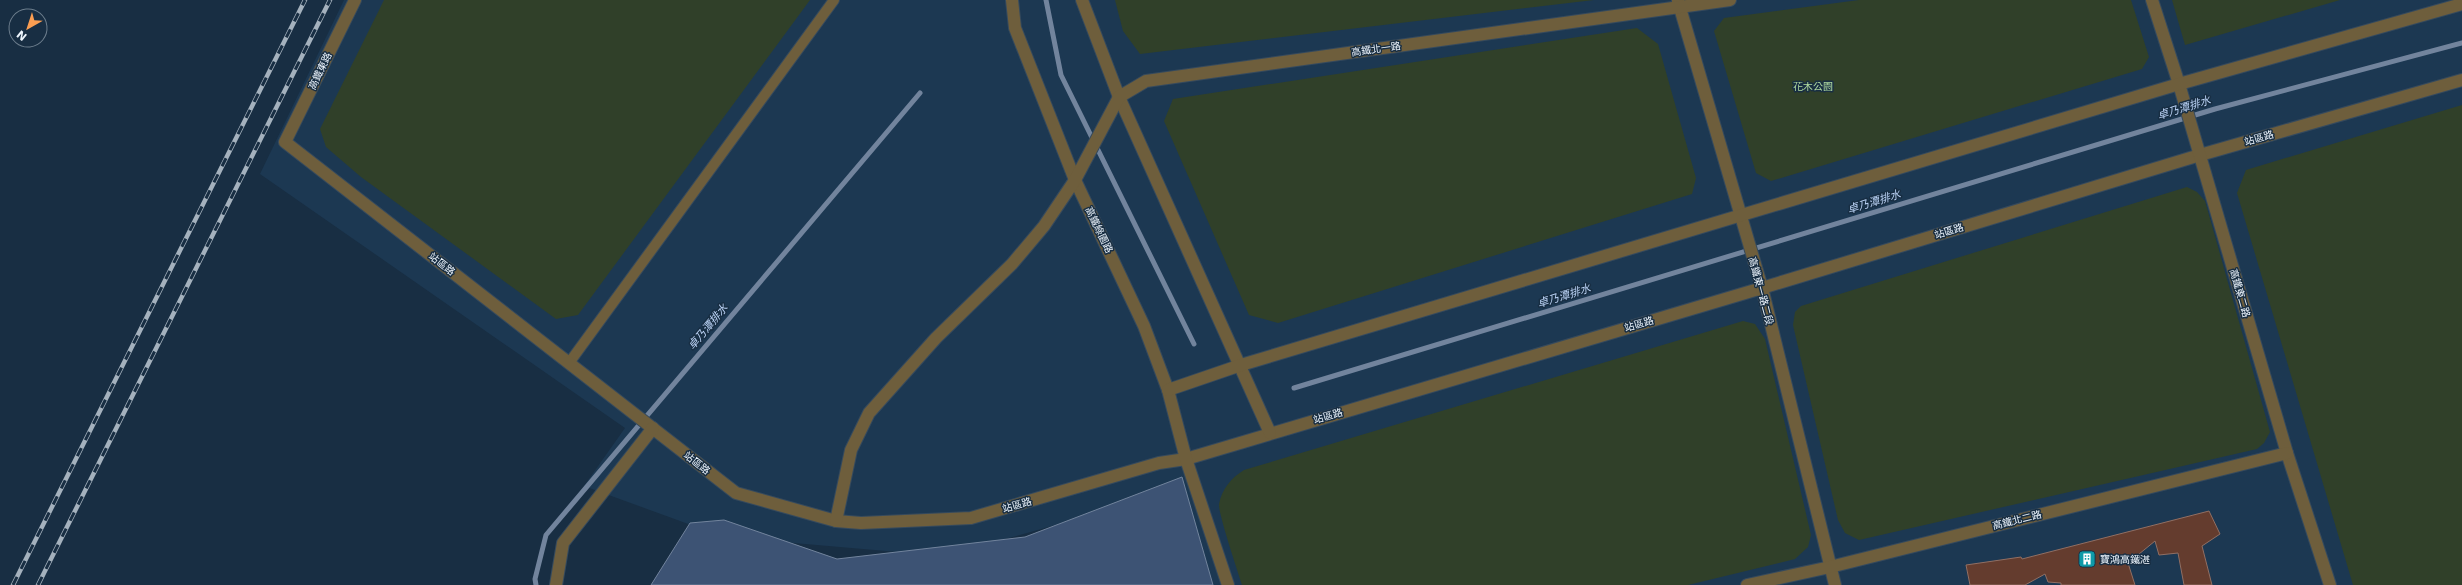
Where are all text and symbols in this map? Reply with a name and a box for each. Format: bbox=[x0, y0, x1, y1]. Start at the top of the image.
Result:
north arrow bbox=[8, 8, 48, 48]
text: N bbox=[14, 27, 30, 43]
street label: 高鐵北一路 bbox=[1350, 40, 1402, 58]
street label: 高鐵東路 bbox=[306, 51, 334, 91]
park label: 花木公園 bbox=[1793, 81, 1833, 92]
water label: 卓乃潭排水 bbox=[2156, 93, 2213, 122]
street label: 站區路 bbox=[2243, 129, 2275, 147]
water label: 卓乃潭排水 bbox=[1846, 187, 1903, 216]
street label: 高鐵綠園路 bbox=[1083, 205, 1115, 255]
street label: 站區路 bbox=[1933, 221, 1965, 241]
street label: 站區路 bbox=[427, 250, 457, 278]
street label: 高鐵東一路二段 bbox=[1747, 256, 1775, 326]
street label: 高鐵東二路 bbox=[2228, 267, 2252, 319]
water label: 卓乃潭排水 bbox=[1536, 281, 1593, 310]
water label: 卓乃潭排水 bbox=[685, 301, 731, 352]
street label: 站區路 bbox=[1623, 315, 1655, 333]
street label: 站區路 bbox=[1312, 407, 1344, 425]
street label: 站區路 bbox=[682, 449, 712, 477]
street label: 站區路 bbox=[1001, 496, 1033, 514]
street label: 高鐵北二路 bbox=[1991, 509, 2043, 531]
building icon: 寶鴻高鐵湛 bbox=[2077, 549, 2097, 569]
place label: 寶鴻高鐵湛 bbox=[2100, 554, 2150, 565]

